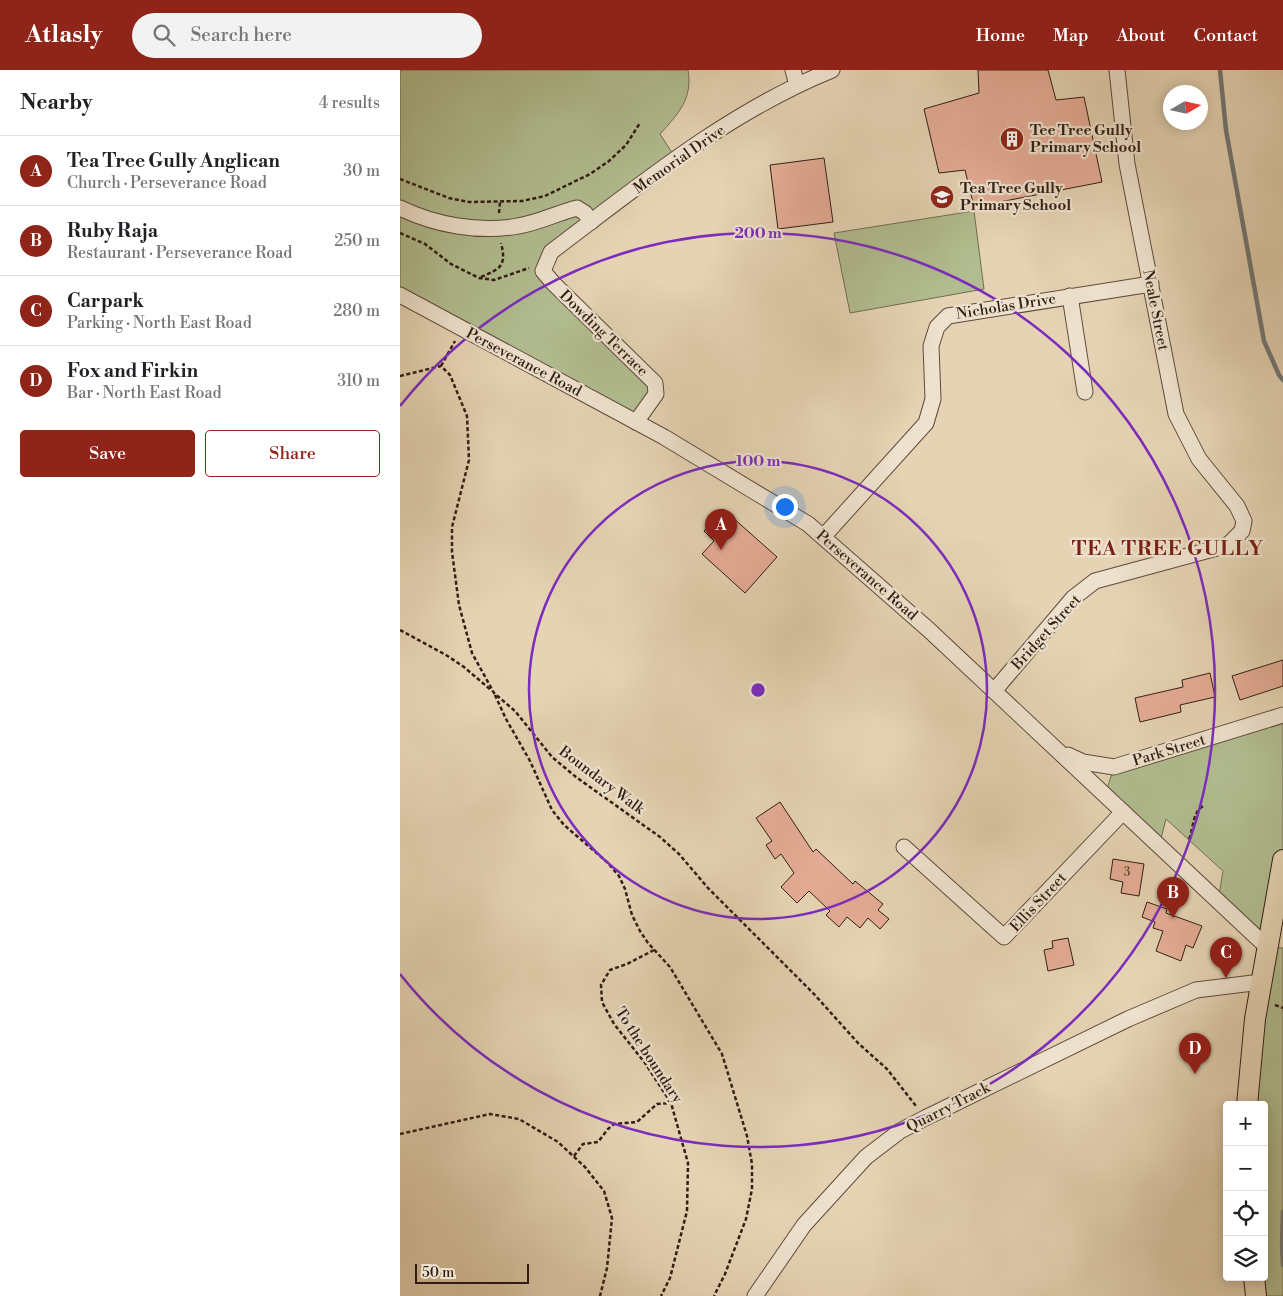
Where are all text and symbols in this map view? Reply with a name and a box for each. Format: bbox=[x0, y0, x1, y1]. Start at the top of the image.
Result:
search box bbox=[132, 13, 482, 58]
text: Atlasly bbox=[25, 20, 102, 50]
icon: search bbox=[150, 21, 178, 49]
text: Search here bbox=[190, 23, 292, 47]
text: Home bbox=[976, 24, 1025, 47]
text: Map bbox=[1053, 24, 1089, 47]
text: About bbox=[1117, 24, 1166, 47]
text: Contact bbox=[1194, 24, 1258, 47]
north arrow bbox=[1163, 85, 1208, 130]
text: Nearby bbox=[20, 90, 93, 116]
text: 4 results bbox=[319, 93, 380, 113]
street label: Memorial Drive bbox=[630, 121, 729, 198]
place label: Tee Tree Gully Primary School bbox=[1030, 121, 1141, 157]
building icon: Tee Tree Gully Primary School bbox=[999, 126, 1025, 152]
text: Tea Tree Gully Anglican bbox=[67, 149, 280, 173]
text: A bbox=[30, 161, 42, 181]
text: 30 m bbox=[343, 161, 380, 181]
text: Church · Perseverance Road bbox=[67, 173, 267, 193]
place label: Tea Tree Gully Primary School bbox=[960, 179, 1071, 215]
school or university icon: Tea Tree Gully Primary School bbox=[929, 184, 955, 210]
text: Ruby Raja bbox=[67, 219, 158, 243]
text: 200 m bbox=[734, 224, 782, 243]
text: B bbox=[30, 231, 42, 251]
text: 250 m bbox=[334, 231, 380, 251]
text: Restaurant · Perseverance Road bbox=[67, 243, 292, 263]
street label: Neale Street bbox=[1138, 268, 1173, 353]
street label: Dowding Terrace bbox=[555, 286, 652, 381]
text: Carpark bbox=[67, 289, 144, 313]
street label: Nicholas Drive bbox=[955, 289, 1057, 324]
text: C bbox=[30, 301, 42, 321]
text: 280 m bbox=[333, 301, 380, 321]
text: Parking · North East Road bbox=[67, 313, 252, 333]
street label: Perseverance Road bbox=[463, 324, 585, 401]
text: Fox and Firkin bbox=[67, 359, 198, 383]
text: D bbox=[30, 371, 42, 391]
text: 310 m bbox=[337, 371, 380, 391]
text: Bar · North East Road bbox=[67, 383, 222, 403]
button: Save bbox=[20, 430, 195, 477]
button: Share bbox=[205, 430, 380, 477]
text: 100 m bbox=[736, 452, 781, 471]
your location bbox=[772, 494, 798, 520]
pin: A bbox=[705, 509, 737, 550]
street label: Perseverance Road bbox=[812, 526, 922, 625]
district label: TEA TREE GULLY bbox=[1072, 537, 1264, 562]
street label: Bridget Street bbox=[1007, 590, 1086, 675]
centre of rings bbox=[749, 681, 767, 699]
street label: Park Street bbox=[1130, 730, 1208, 771]
street label: Boundary Walk bbox=[554, 741, 649, 820]
house number: 3 bbox=[1124, 865, 1131, 880]
street label: Ellis Street bbox=[1006, 868, 1071, 936]
pin: B bbox=[1157, 877, 1189, 918]
pin: C bbox=[1210, 937, 1242, 978]
street label: To the boundary bbox=[610, 1004, 687, 1107]
pin: D bbox=[1179, 1033, 1211, 1074]
street label: Quarry Track bbox=[903, 1078, 994, 1137]
map controls bbox=[1223, 1101, 1268, 1281]
button: + bbox=[1223, 1101, 1268, 1146]
button: − bbox=[1223, 1146, 1268, 1191]
button: locate bbox=[1223, 1191, 1268, 1236]
button: layers bbox=[1223, 1236, 1268, 1281]
scale bar bbox=[415, 1261, 529, 1284]
text: 50 m bbox=[422, 1264, 454, 1282]

